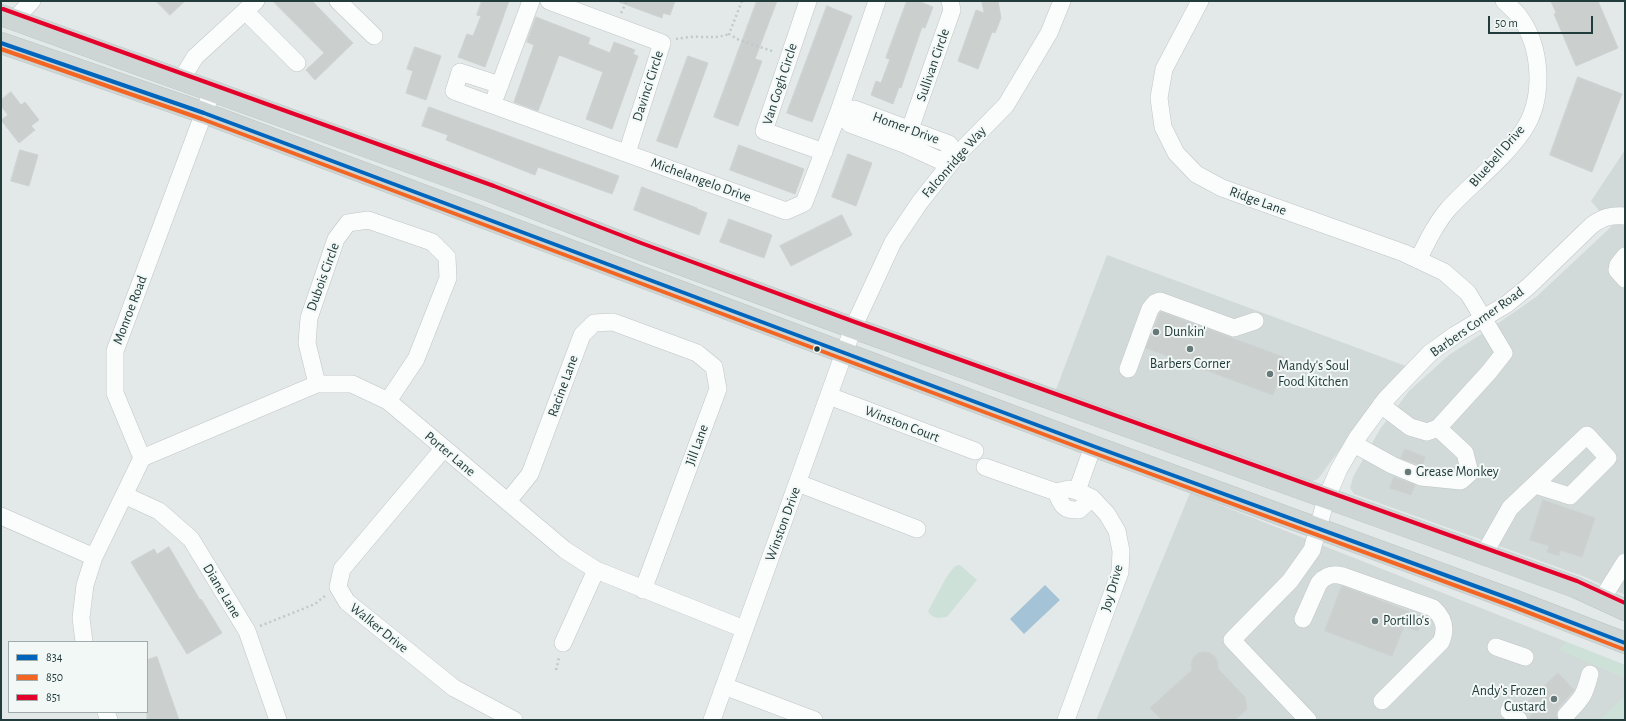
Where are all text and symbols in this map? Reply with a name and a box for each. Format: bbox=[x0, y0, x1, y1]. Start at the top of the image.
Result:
scale bar bbox=[1490, 8, 1595, 34]
text: 50 m bbox=[1495, 17, 1518, 29]
street label: Sullivan Circle bbox=[913, 26, 953, 104]
street label: Van Gogh Circle bbox=[759, 41, 801, 127]
street label: Davinci Circle bbox=[629, 48, 667, 124]
street label: Homer Drive bbox=[870, 108, 942, 148]
street label: Bluebell Drive bbox=[1466, 122, 1528, 190]
street label: Falconridge Way bbox=[918, 123, 990, 201]
street label: Michelangelo Drive bbox=[649, 154, 753, 206]
street label: Ridge Lane bbox=[1227, 183, 1289, 219]
street label: Dubois Circle bbox=[303, 240, 343, 314]
street label: Monroe Road bbox=[109, 273, 151, 347]
street label: Barbers Corner Road bbox=[1427, 283, 1527, 361]
place label: Dunkin' bbox=[1164, 324, 1206, 340]
marker: Dunkin' bbox=[1151, 327, 1161, 337]
unlabelled marker bbox=[812, 344, 822, 354]
marker: Barbers Corner bbox=[1185, 344, 1195, 354]
street label: Racine Lane bbox=[544, 353, 582, 419]
place label: Barbers Corner bbox=[1150, 356, 1230, 372]
place label: Mandy's Soul Food Kitchen bbox=[1278, 358, 1349, 390]
marker: Mandy's Soul Food Kitchen bbox=[1265, 369, 1275, 379]
street label: Winston Court bbox=[862, 402, 942, 446]
street label: Jill Lane bbox=[682, 422, 712, 468]
street label: Porter Lane bbox=[421, 428, 479, 480]
place label: Grease Monkey bbox=[1416, 464, 1499, 480]
marker: Grease Monkey bbox=[1403, 467, 1413, 477]
street label: Winston Drive bbox=[762, 485, 804, 563]
street label: Diane Lane bbox=[199, 561, 245, 621]
street label: Joy Drive bbox=[1097, 563, 1127, 613]
street label: Walker Drive bbox=[346, 599, 412, 657]
place label: Portillo's bbox=[1383, 613, 1429, 629]
marker: Portillo's bbox=[1370, 616, 1380, 626]
legend bbox=[8, 641, 148, 713]
text: 834 bbox=[46, 651, 62, 663]
text: 850 bbox=[46, 671, 63, 683]
place label: Andy's Frozen Custard bbox=[1472, 683, 1546, 716]
text: 851 bbox=[46, 691, 61, 703]
marker: Andy's Frozen Custard bbox=[1549, 694, 1559, 704]

